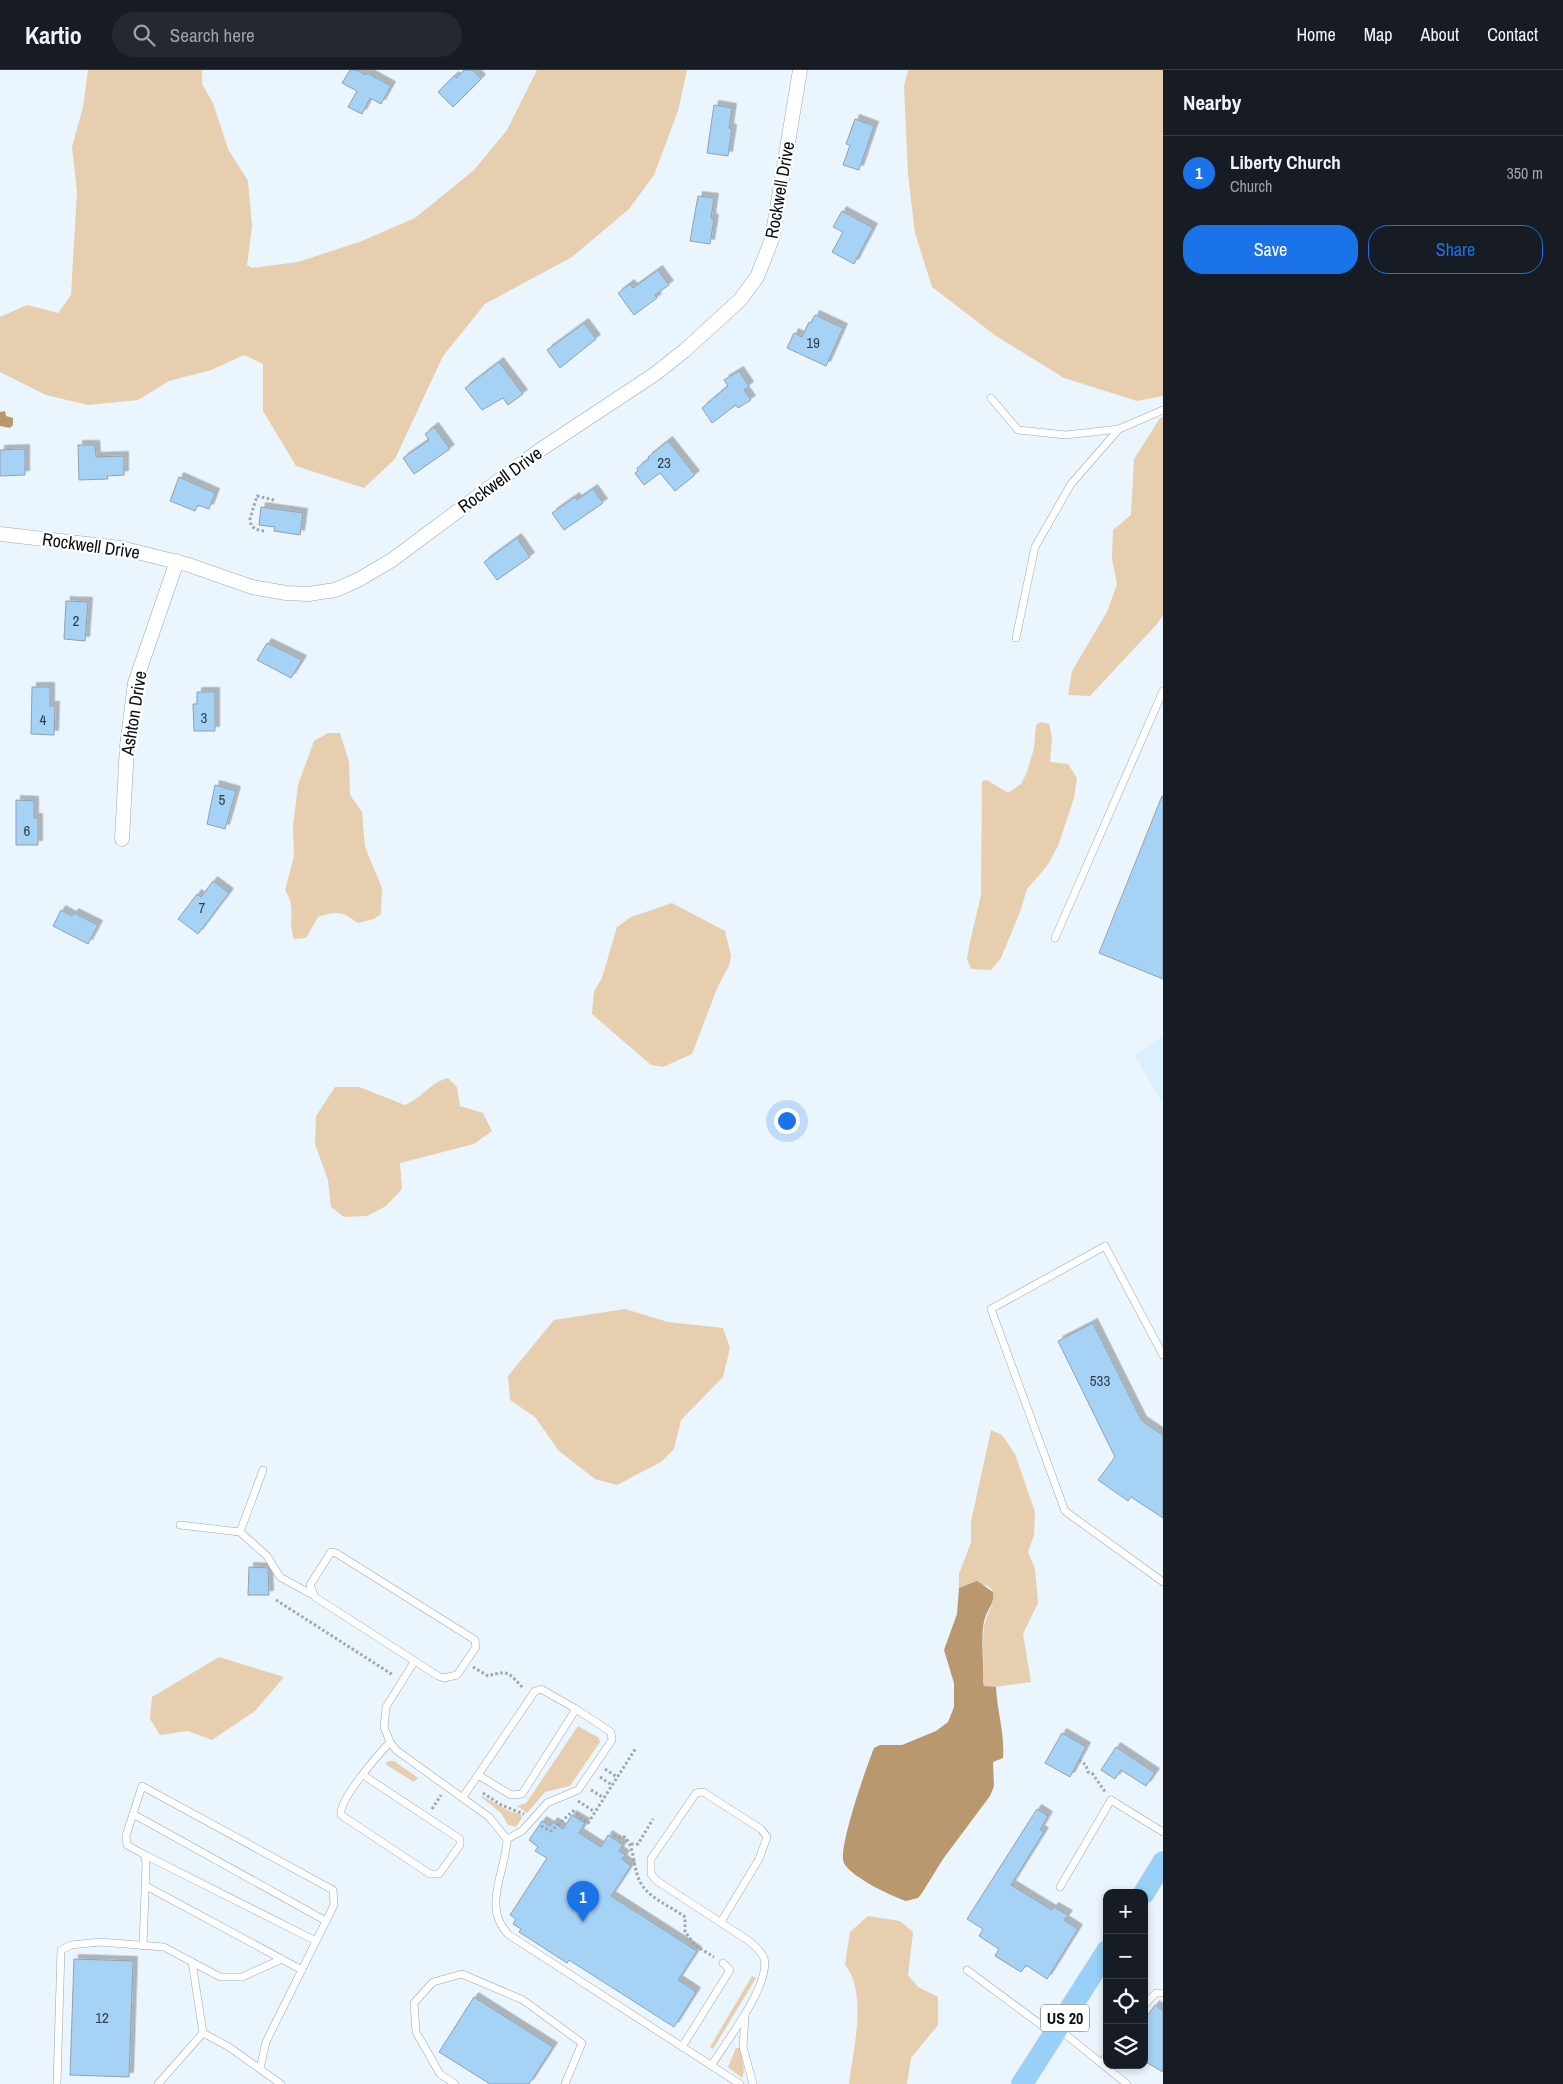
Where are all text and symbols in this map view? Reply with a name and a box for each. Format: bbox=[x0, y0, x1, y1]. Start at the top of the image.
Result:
search box bbox=[112, 12, 462, 57]
text: Kartio bbox=[25, 19, 82, 51]
icon: search bbox=[130, 21, 158, 49]
text: Search here bbox=[170, 22, 255, 48]
text: Home bbox=[1296, 22, 1336, 47]
text: Map bbox=[1364, 22, 1393, 47]
text: About bbox=[1421, 22, 1459, 47]
text: Contact bbox=[1487, 22, 1538, 47]
text: Nearby bbox=[1183, 88, 1241, 117]
street label: Rockwell Drive bbox=[759, 139, 800, 241]
text: Liberty Church bbox=[1230, 149, 1341, 175]
text: 1 bbox=[1195, 162, 1203, 184]
text: 350 m bbox=[1507, 162, 1543, 184]
text: Church bbox=[1230, 175, 1272, 197]
button: Save bbox=[1183, 225, 1358, 274]
button: Share bbox=[1368, 225, 1543, 274]
house number: 19 bbox=[806, 332, 820, 353]
street label: Rockwell Drive bbox=[453, 441, 547, 519]
house number: 23 bbox=[657, 452, 671, 473]
street label: Rockwell Drive bbox=[41, 526, 142, 565]
house number: 2 bbox=[73, 610, 80, 631]
street label: Ashton Drive bbox=[114, 669, 153, 758]
house number: 3 bbox=[201, 707, 208, 728]
house number: 4 bbox=[40, 709, 47, 730]
house number: 5 bbox=[219, 789, 226, 810]
house number: 6 bbox=[24, 820, 31, 841]
house number: 7 bbox=[199, 897, 206, 918]
your location bbox=[774, 1108, 800, 1134]
house number: 533 bbox=[1090, 1370, 1110, 1391]
pin: 1 bbox=[567, 1881, 599, 1922]
map controls bbox=[1103, 1889, 1148, 2069]
button: + bbox=[1103, 1889, 1148, 1934]
button: − bbox=[1103, 1934, 1148, 1979]
button: locate bbox=[1103, 1979, 1148, 2024]
road number: US 20 bbox=[1041, 2005, 1089, 2032]
house number: 12 bbox=[95, 2007, 109, 2028]
button: layers bbox=[1103, 2024, 1148, 2069]

